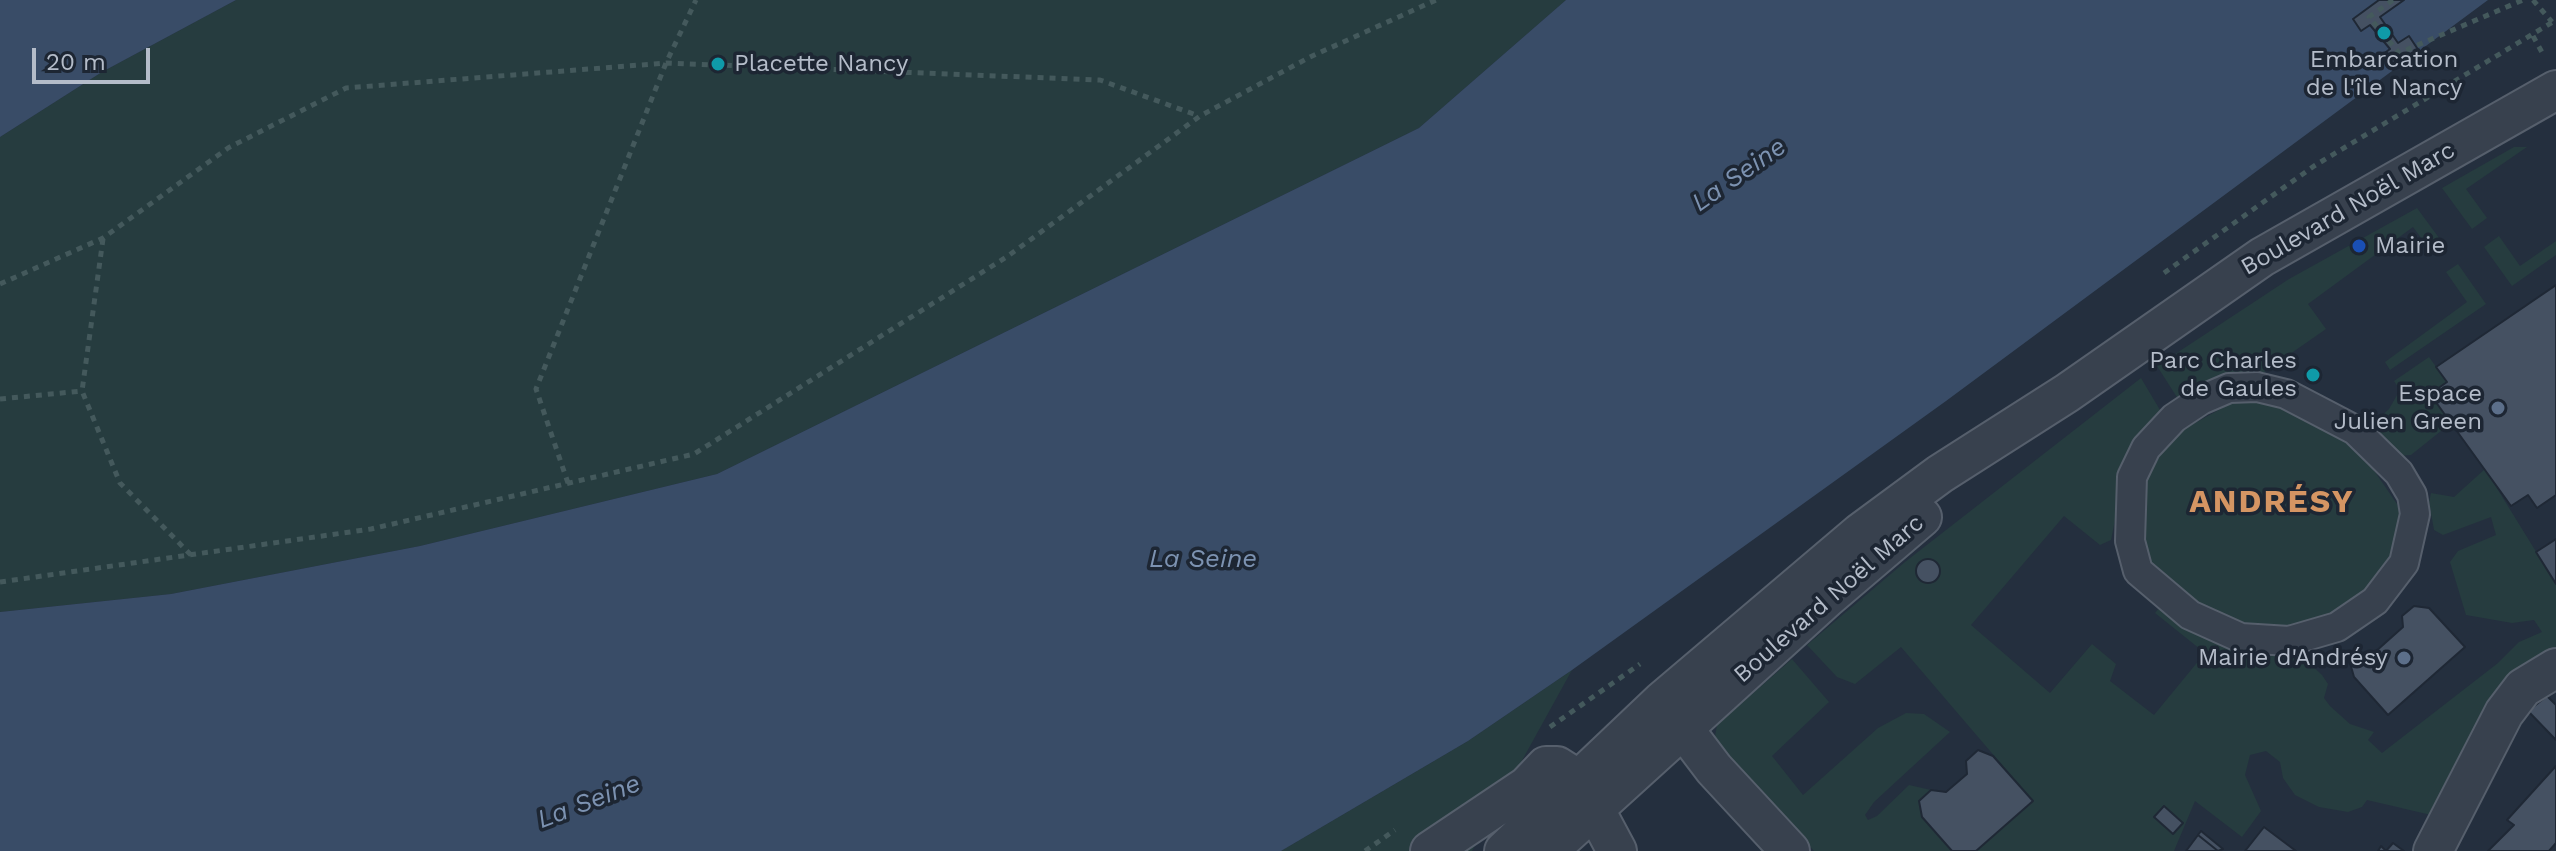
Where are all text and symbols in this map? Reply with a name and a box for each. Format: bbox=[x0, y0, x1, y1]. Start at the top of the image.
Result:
marker: Embarcation de l'île Nancy bbox=[2375, 24, 2393, 42]
scale bar bbox=[36, 32, 154, 82]
place label: Embarcation de l'île Nancy bbox=[2306, 46, 2462, 102]
text: 20 m bbox=[46, 48, 106, 76]
place label: Placette Nancy bbox=[734, 50, 908, 78]
marker: Placette Nancy bbox=[709, 55, 727, 73]
water label: La Seine bbox=[1686, 131, 1792, 219]
street label: Boulevard Noël Marc bbox=[2236, 136, 2460, 282]
place label: Mairie bbox=[2375, 232, 2445, 260]
marker: Mairie bbox=[2350, 237, 2368, 255]
place label: Parc Charles de Gaules bbox=[2149, 347, 2297, 403]
marker: Parc Charles de Gaules bbox=[2304, 366, 2322, 384]
place label: Espace Julien Green bbox=[2334, 380, 2482, 436]
marker: Espace Julien Green bbox=[2489, 399, 2507, 417]
district label: ANDRÉSY bbox=[2189, 484, 2355, 522]
street label: Boulevard Noël Marc bbox=[1728, 509, 1930, 689]
water label: La Seine bbox=[1149, 543, 1257, 575]
place label: Mairie d'Andrésy bbox=[2198, 644, 2388, 672]
marker: Mairie d'Andrésy bbox=[2395, 649, 2413, 667]
water label: La Seine bbox=[533, 768, 645, 836]

